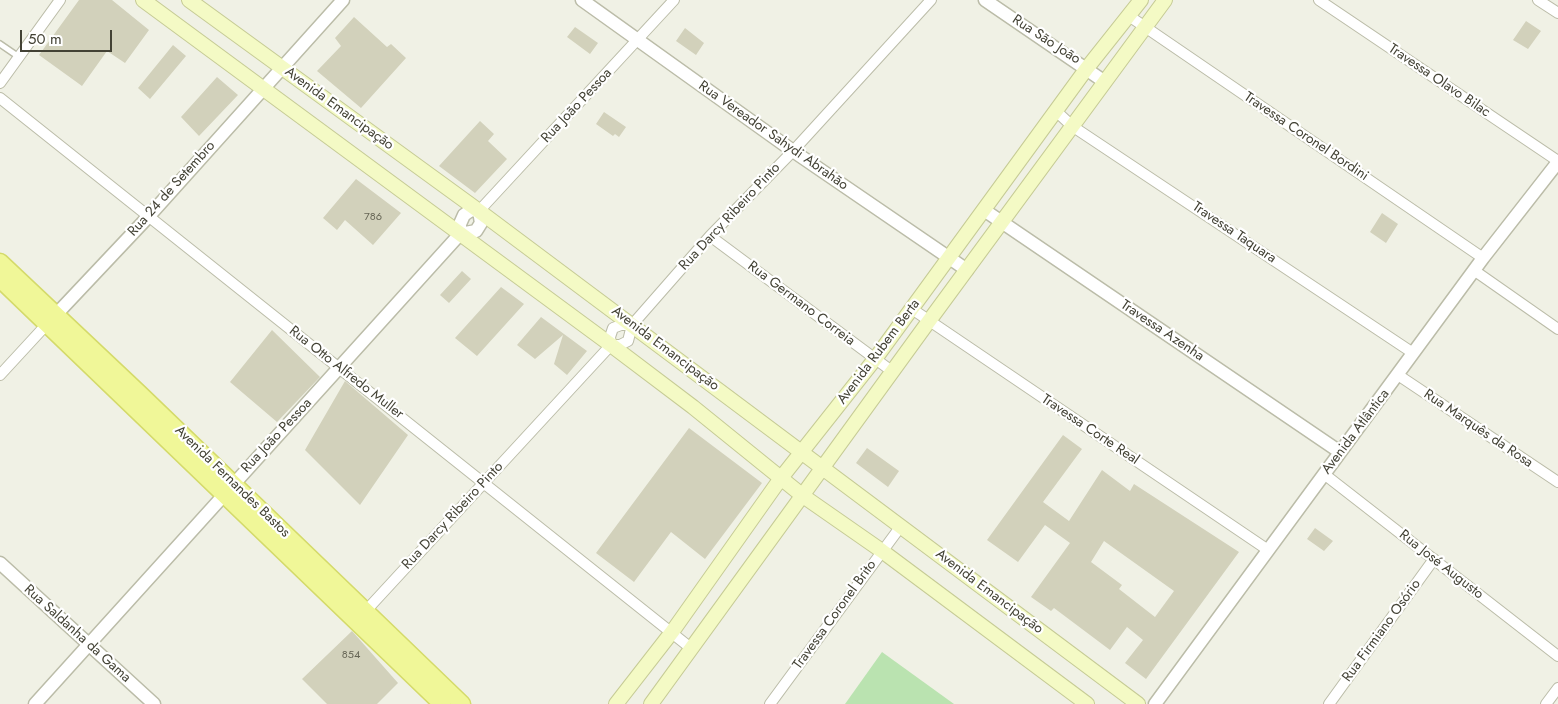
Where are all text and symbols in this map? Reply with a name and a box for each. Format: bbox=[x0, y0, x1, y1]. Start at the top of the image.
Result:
street label: Rua São João bbox=[1009, 12, 1083, 68]
scale bar bbox=[22, 20, 115, 52]
text: 50 m bbox=[28, 28, 62, 50]
street label: Travessa Olavo Bilac bbox=[1385, 41, 1493, 121]
street label: Avenida Emancipação bbox=[281, 64, 397, 154]
street label: Rua João Pessoa bbox=[538, 65, 616, 147]
street label: Rua Vereador Sahydi Abrahão bbox=[695, 78, 851, 194]
street label: Travessa Coronel Bordini bbox=[1241, 89, 1371, 185]
street label: Rua 24 de Setembro bbox=[125, 138, 219, 240]
street label: Rua Darcy Ribeiro Pinto bbox=[676, 160, 784, 274]
street label: Travessa Taquara bbox=[1189, 199, 1279, 267]
house number: 786 bbox=[364, 210, 382, 224]
street label: Rua Germano Correia bbox=[744, 258, 858, 350]
street label: Avenida Rubem Berta bbox=[834, 296, 924, 408]
street label: Travessa Azenha bbox=[1117, 297, 1207, 365]
street label: Avenida Emancipação bbox=[608, 303, 722, 395]
street label: Rua Otto Alfredo Muller bbox=[285, 323, 407, 423]
street label: Avenida Atlântica bbox=[1319, 386, 1393, 478]
street label: Rua Marquês da Rosa bbox=[1420, 386, 1536, 472]
street label: Travessa Corte Real bbox=[1038, 391, 1142, 469]
street label: Rua João Pessoa bbox=[238, 395, 316, 477]
street label: Avenida Fernandes Bastos bbox=[171, 423, 293, 541]
street label: Rua Darcy Ribeiro Pinto bbox=[399, 459, 507, 573]
street label: Rua José Augusto bbox=[1395, 527, 1487, 603]
street label: Avenida Emancipação bbox=[932, 546, 1046, 638]
street label: Travessa Coronel Brito bbox=[790, 557, 880, 673]
street label: Rua Firmiano Osório bbox=[1339, 577, 1425, 685]
street label: Rua Saldanha da Gama bbox=[20, 582, 134, 686]
house number: 854 bbox=[342, 648, 360, 662]

